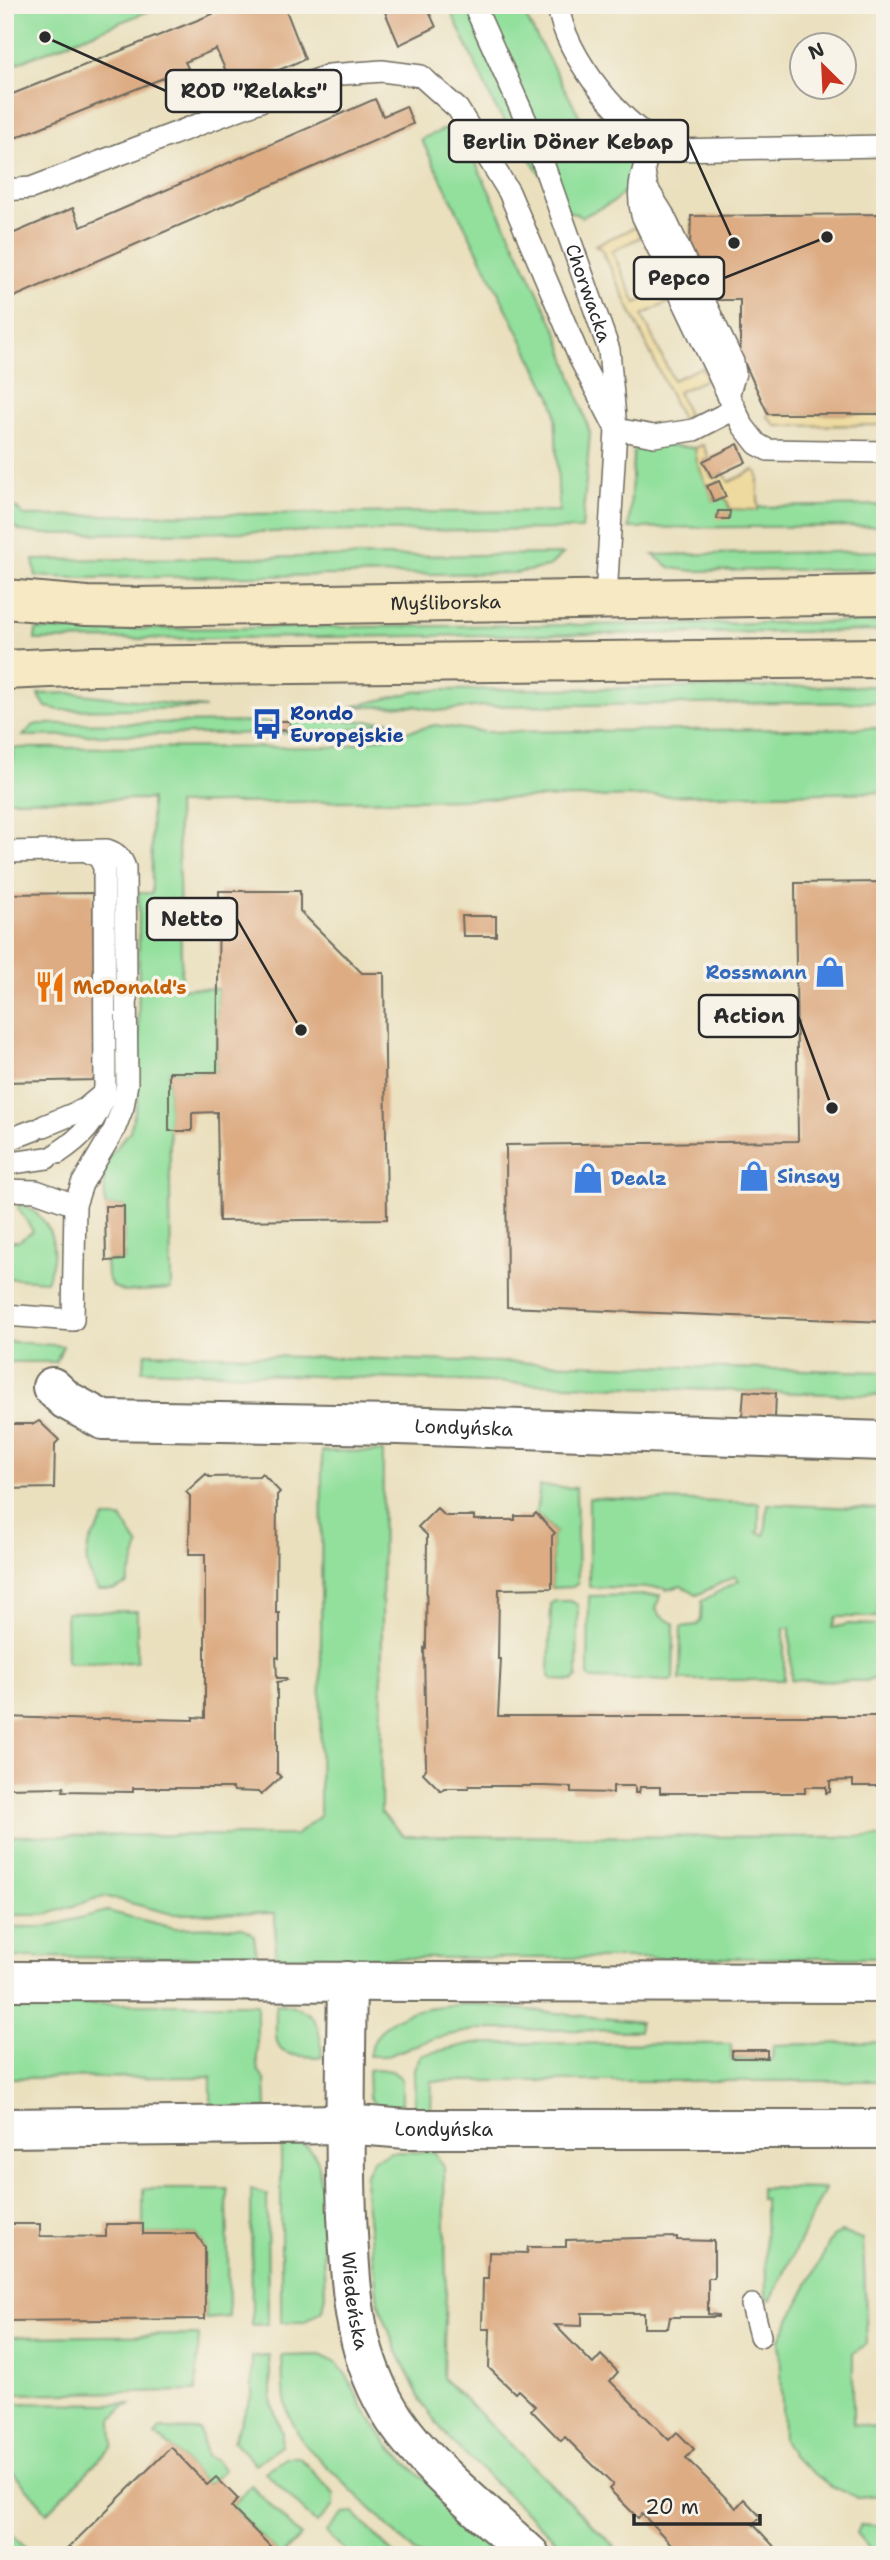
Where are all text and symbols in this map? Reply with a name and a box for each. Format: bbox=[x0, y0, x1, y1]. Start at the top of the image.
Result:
north arrow bbox=[788, 32, 858, 102]
text: N bbox=[804, 36, 828, 65]
callout: ROD "Relaks" bbox=[166, 70, 341, 112]
text: ROD "Relaks" bbox=[181, 77, 327, 105]
callout: Berlin Döner Kebap bbox=[449, 120, 688, 162]
text: Berlin Döner Kebap bbox=[463, 128, 673, 156]
street label: Chorwacka bbox=[559, 240, 617, 345]
callout: Pepco bbox=[634, 257, 724, 299]
text: Pepco bbox=[648, 264, 710, 292]
street label: Myśliborska bbox=[390, 589, 501, 616]
place label: Rondo Europejskie bbox=[290, 701, 404, 748]
bus stop icon: Rondo Europejskie bbox=[250, 707, 284, 741]
callout: Netto bbox=[147, 898, 237, 940]
text: Netto bbox=[161, 905, 223, 933]
shop icon: Rossmann bbox=[813, 955, 847, 989]
place label: Rossmann bbox=[705, 960, 807, 985]
restaurant icon: McDonald's bbox=[33, 970, 67, 1004]
place label: McDonald's bbox=[73, 975, 186, 1000]
callout: Action bbox=[699, 995, 798, 1037]
text: Action bbox=[713, 1002, 785, 1030]
shop icon: Sinsay bbox=[737, 1159, 771, 1193]
shop icon: Dealz bbox=[571, 1161, 605, 1195]
place label: Sinsay bbox=[777, 1164, 840, 1189]
place label: Dealz bbox=[611, 1166, 667, 1191]
street label: Londyńska bbox=[414, 1414, 514, 1442]
street label: Londyńska bbox=[394, 2116, 493, 2142]
street label: Wiedeńska bbox=[336, 2251, 374, 2353]
scale bar bbox=[634, 2483, 760, 2527]
text: 20 m bbox=[645, 2493, 699, 2521]

